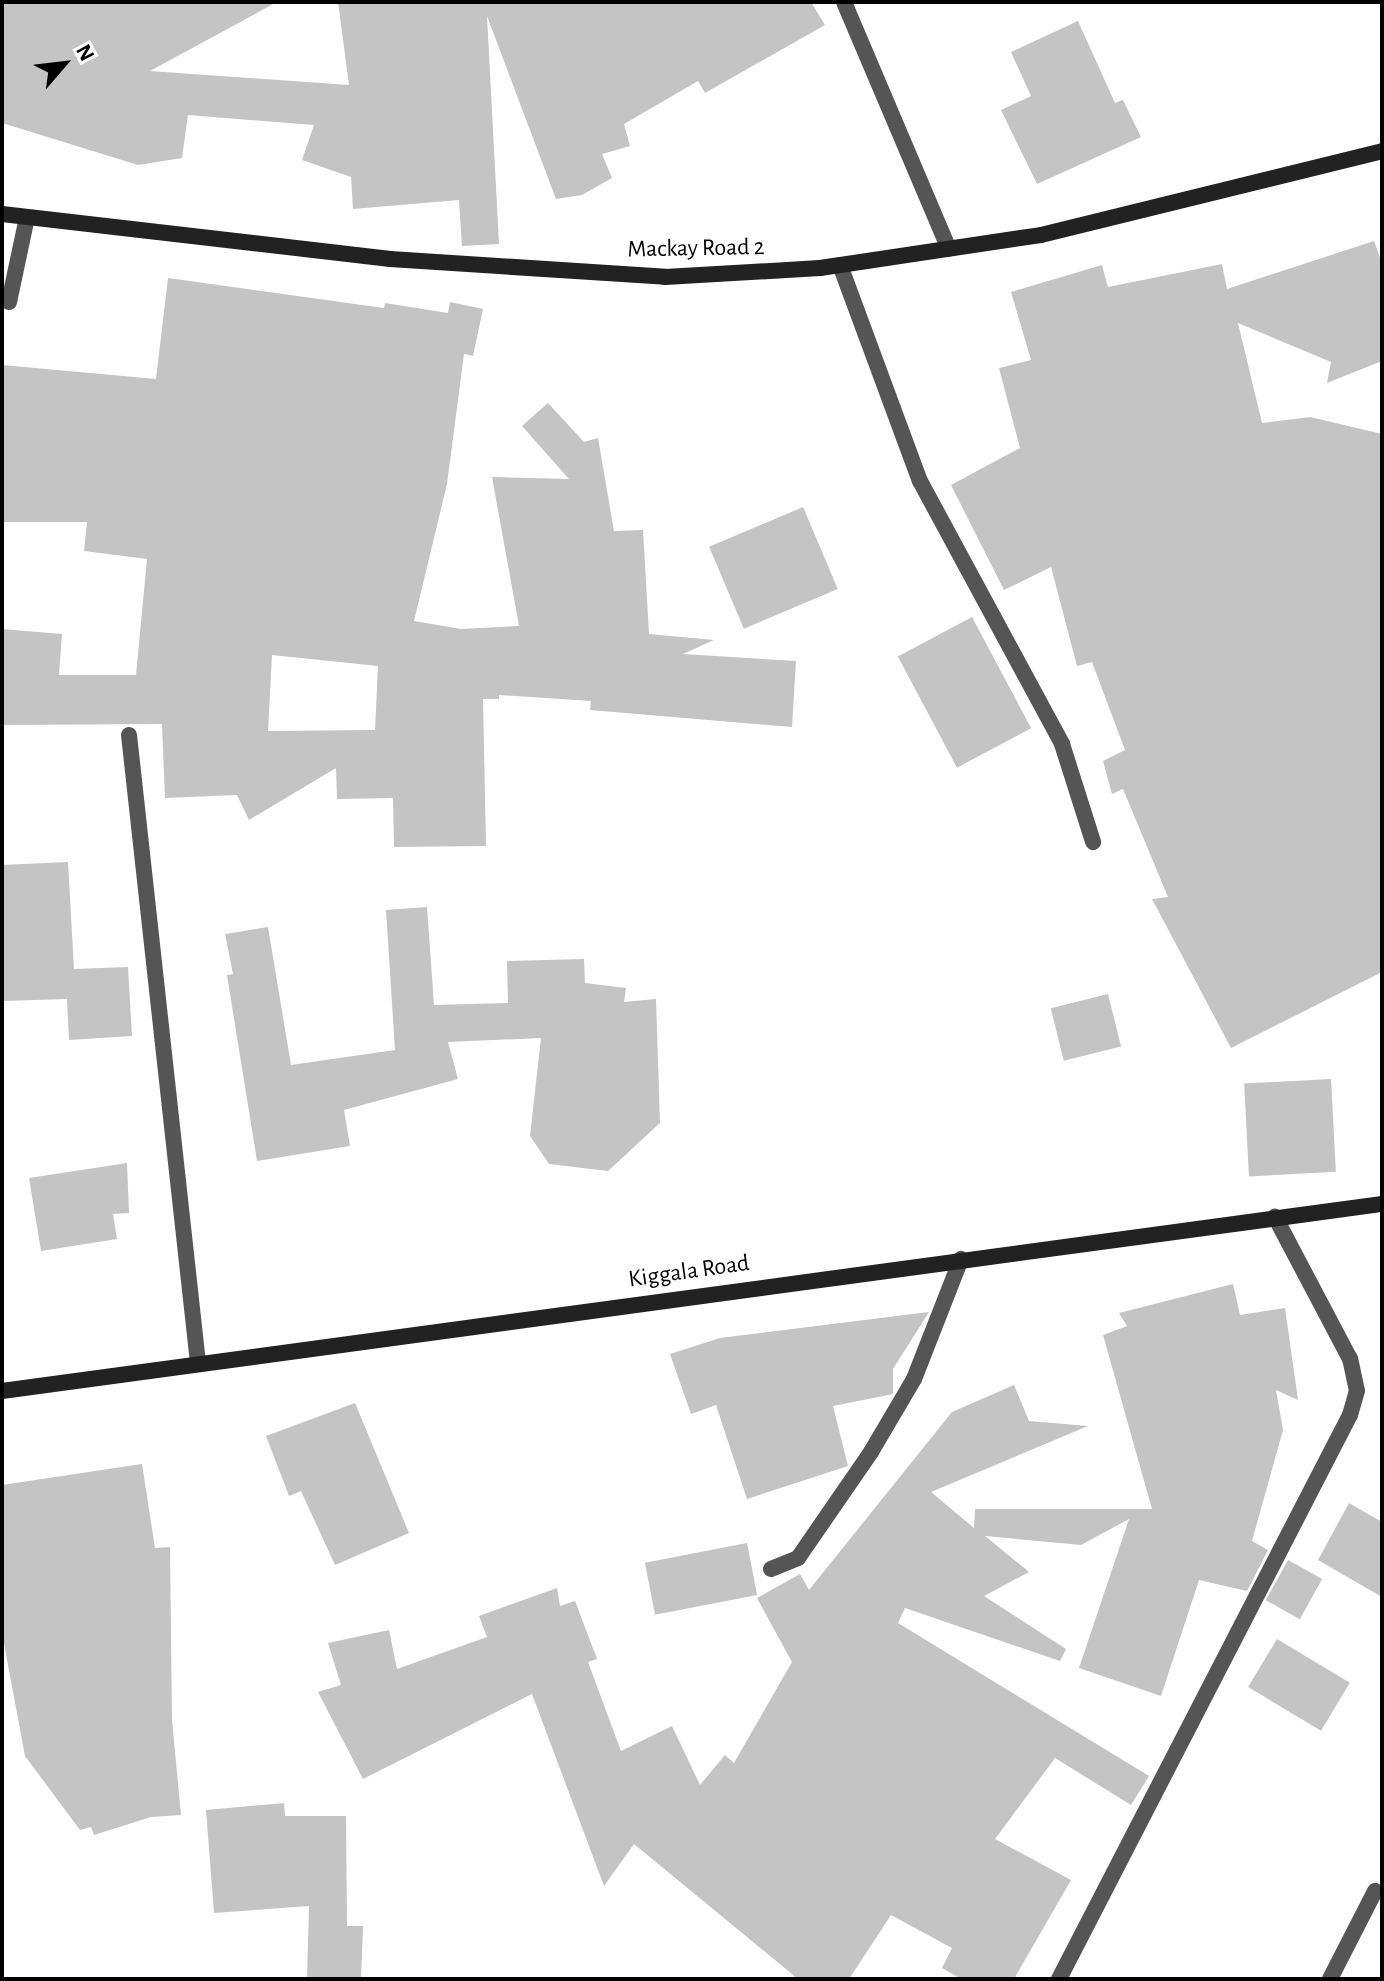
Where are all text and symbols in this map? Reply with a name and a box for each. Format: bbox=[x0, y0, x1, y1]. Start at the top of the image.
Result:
north arrow bbox=[24, 24, 104, 104]
text: N bbox=[72, 41, 98, 65]
street label: Mackay Road 2 bbox=[627, 233, 765, 265]
street label: Kiggala Road bbox=[627, 1249, 751, 1295]

